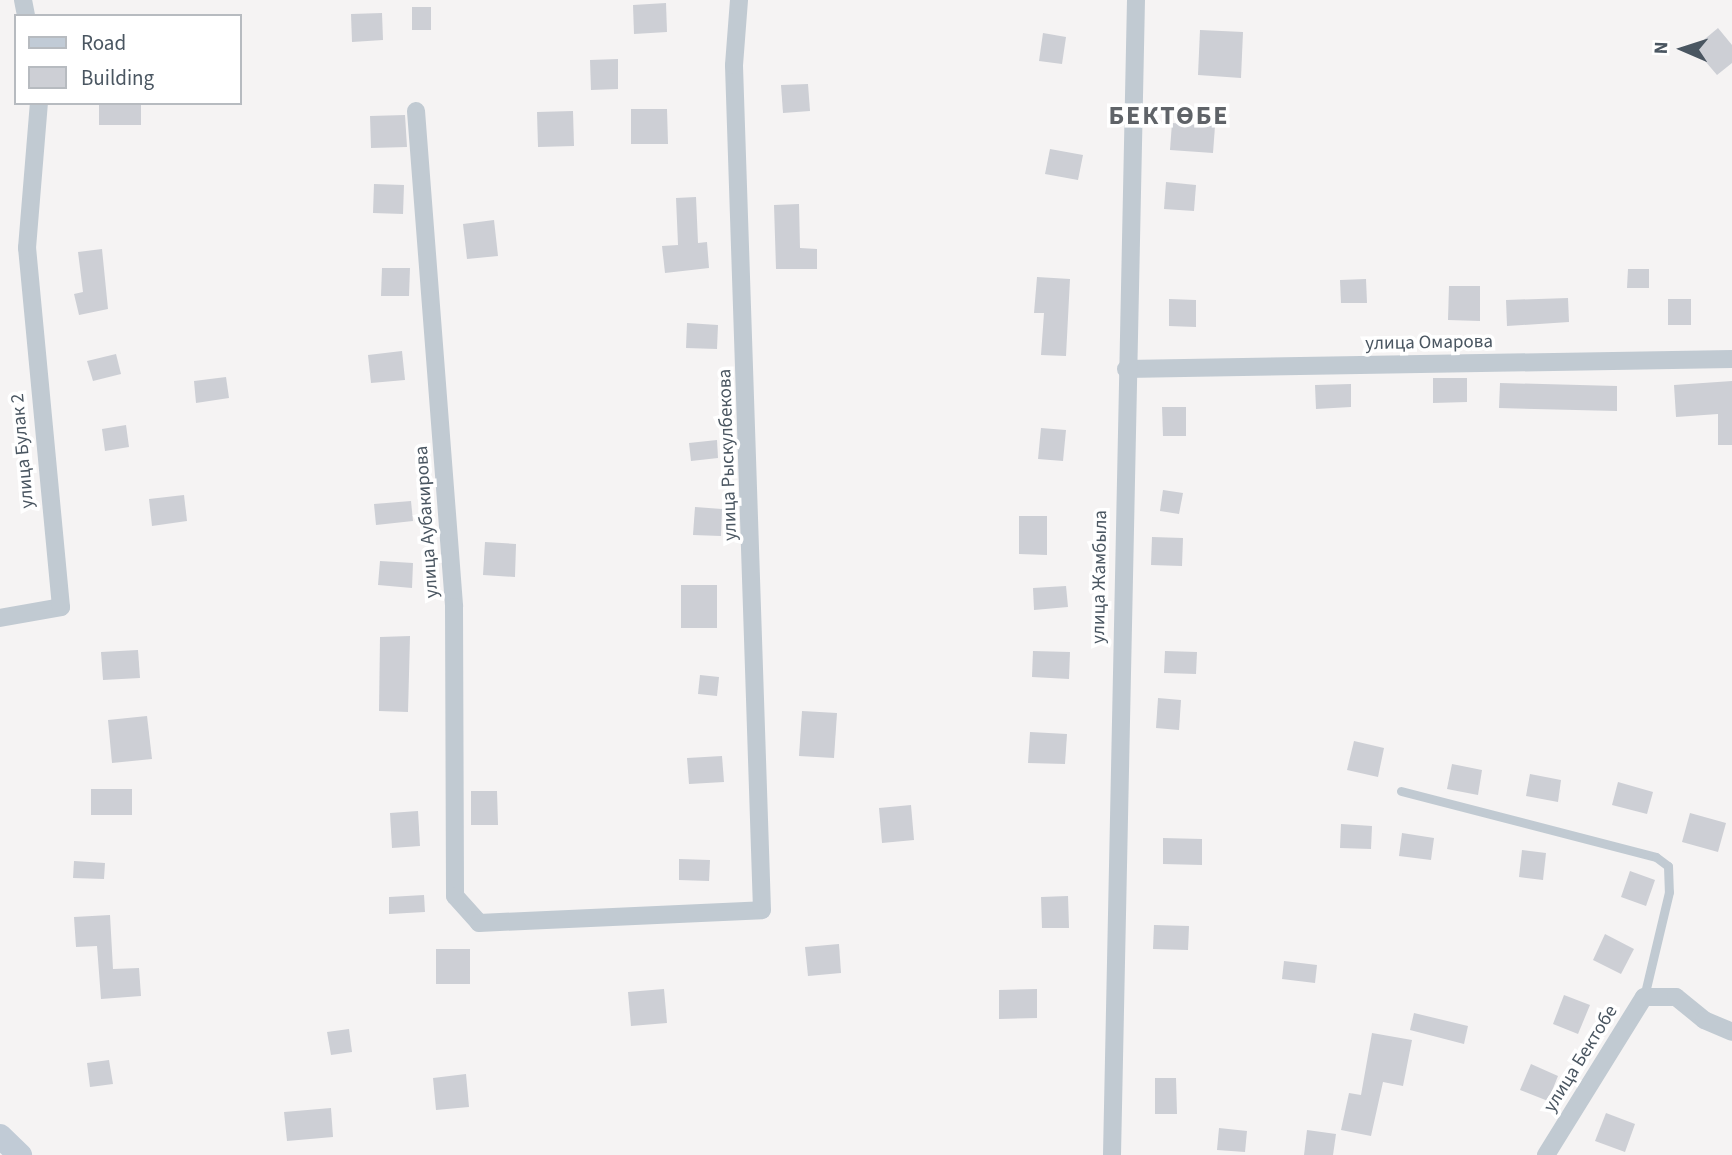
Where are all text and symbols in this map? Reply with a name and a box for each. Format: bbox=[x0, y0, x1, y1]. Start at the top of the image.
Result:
legend bbox=[14, 14, 242, 105]
north arrow bbox=[1648, 14, 1718, 84]
text: Road bbox=[81, 28, 126, 58]
text: N bbox=[1648, 41, 1675, 55]
text: Building bbox=[81, 63, 154, 93]
district label: БЕКТӨБЕ bbox=[1109, 100, 1229, 132]
street label: улица Омарова bbox=[1365, 330, 1493, 356]
street label: улица Рыскулбекова bbox=[714, 369, 742, 541]
street label: улица Булак 2 bbox=[7, 393, 39, 509]
street label: улица Аубакирова bbox=[410, 445, 444, 599]
street label: улица Жамбыла bbox=[1087, 510, 1113, 644]
street label: улица Бектобе bbox=[1539, 1001, 1623, 1117]

